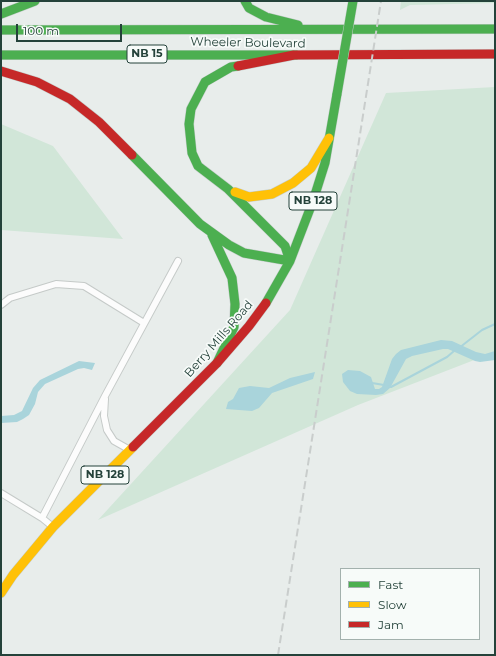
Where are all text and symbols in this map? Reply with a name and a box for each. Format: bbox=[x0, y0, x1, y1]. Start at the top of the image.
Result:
scale bar bbox=[18, 16, 124, 42]
text: 100 m bbox=[23, 23, 59, 38]
street label: Wheeler Boulevard bbox=[190, 35, 306, 51]
road number: NB 15 bbox=[127, 45, 167, 63]
road number: NB 128 bbox=[289, 192, 337, 210]
street label: Berry Mills Road bbox=[182, 298, 256, 380]
road number: NB 128 bbox=[81, 466, 129, 484]
legend bbox=[340, 568, 480, 640]
text: Fast bbox=[378, 577, 403, 592]
text: Slow bbox=[378, 597, 407, 612]
text: Jam bbox=[378, 617, 404, 632]

